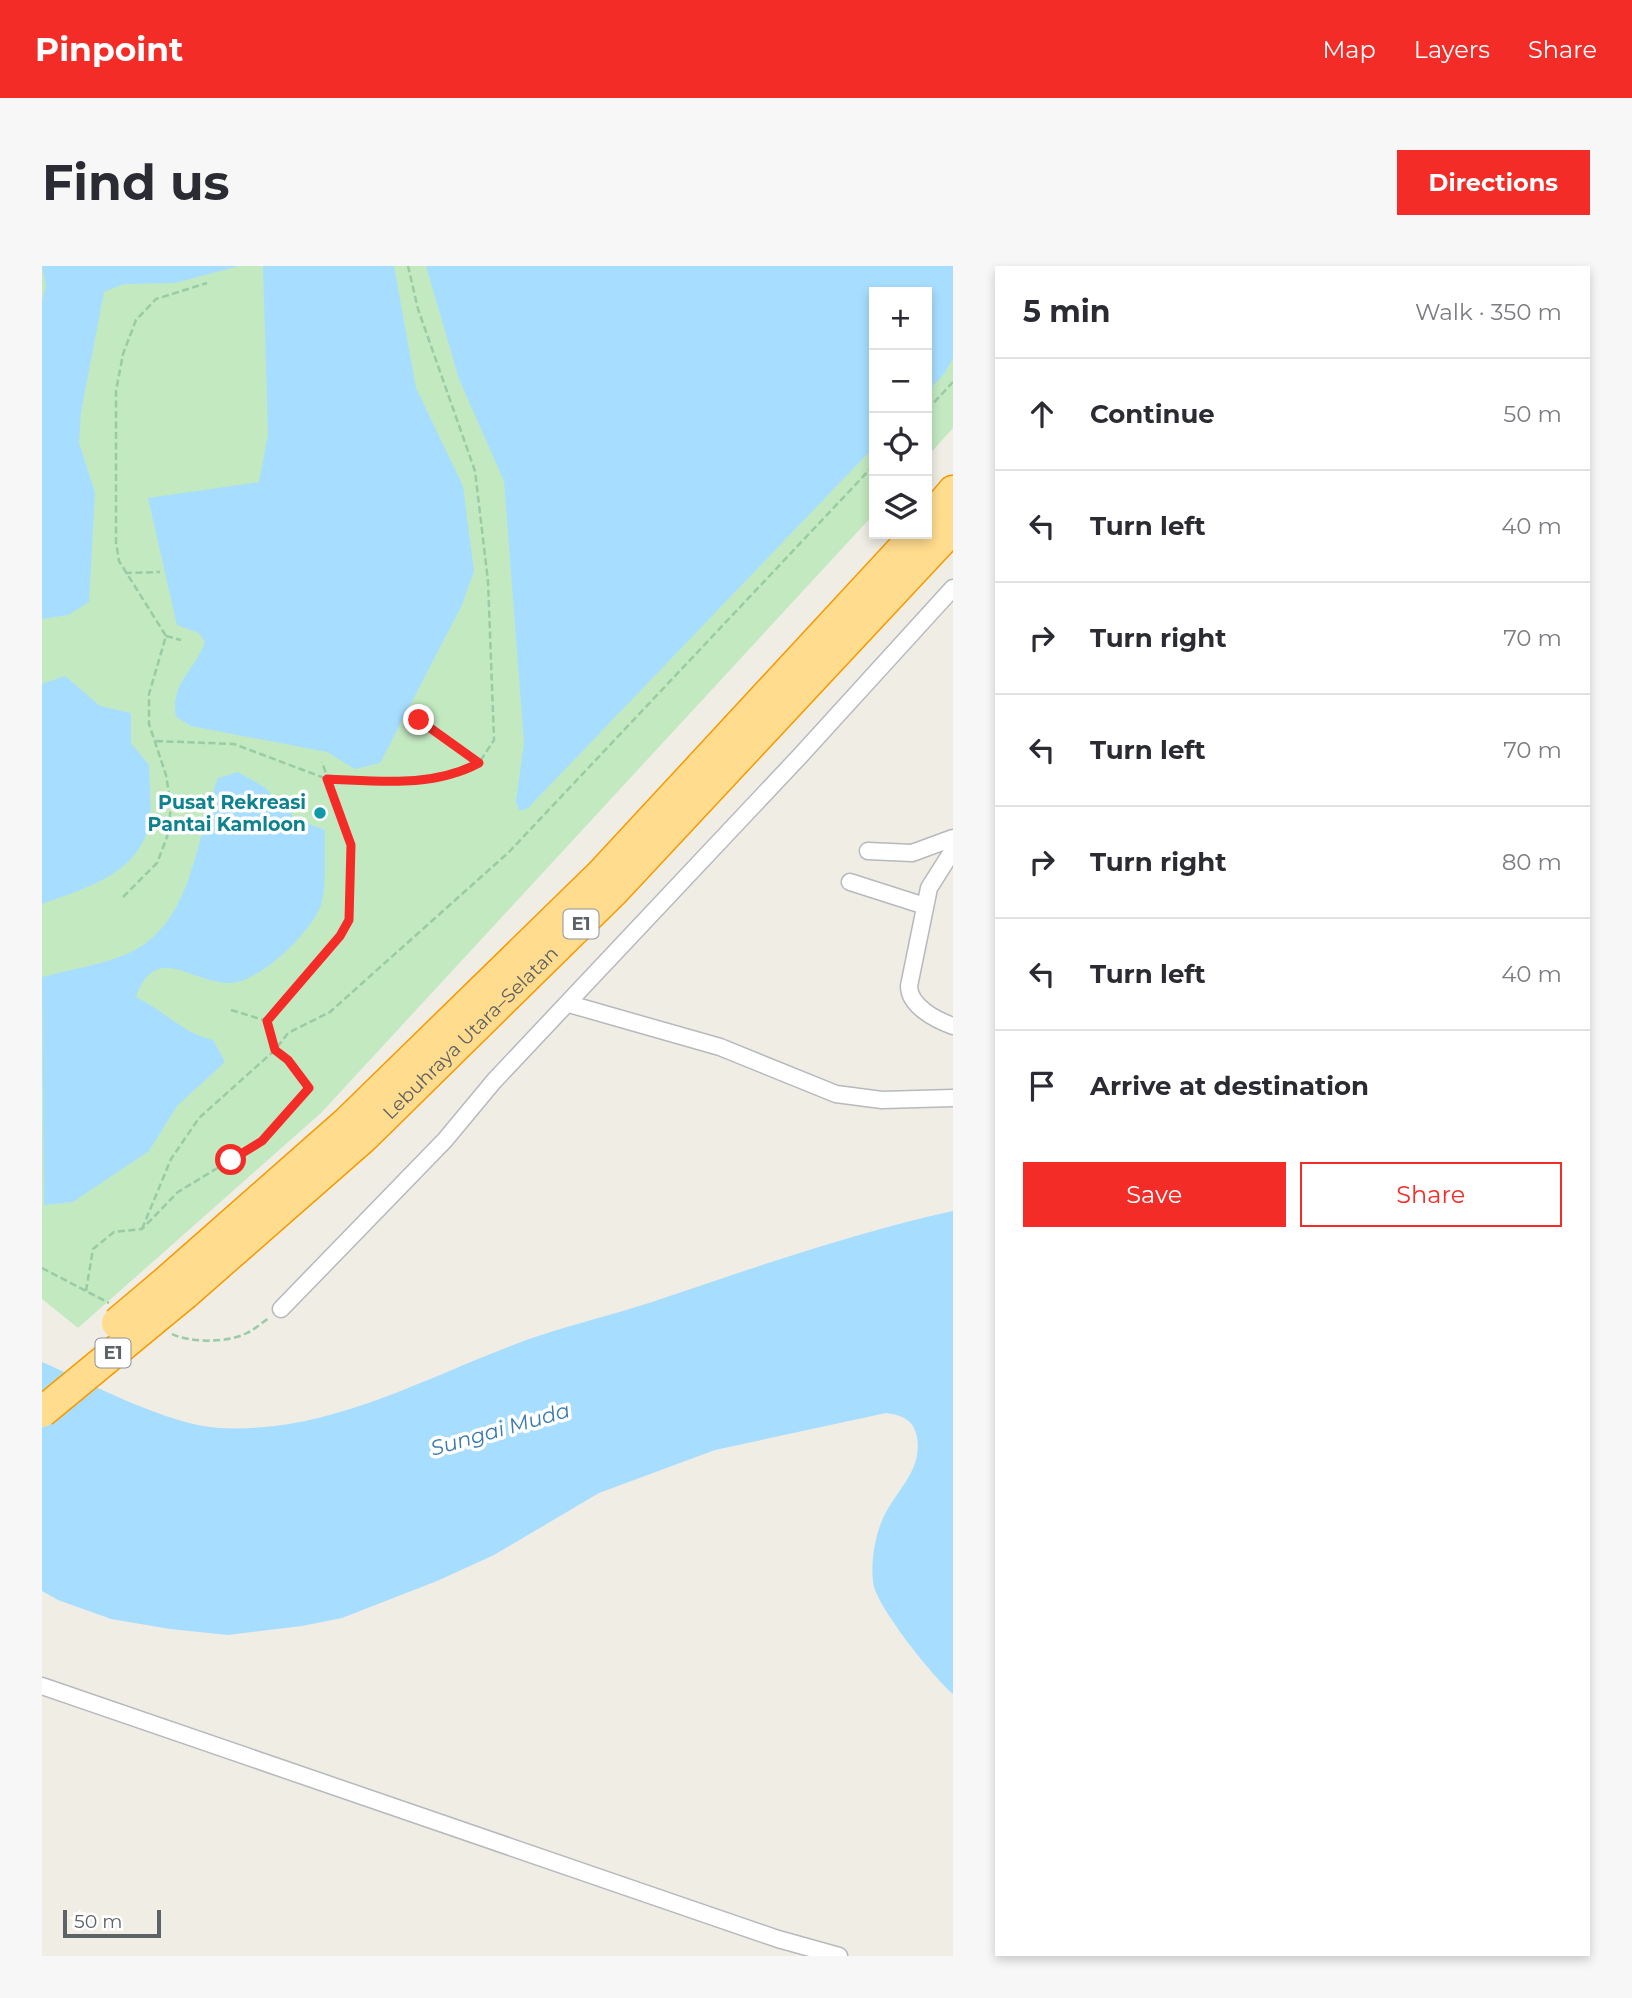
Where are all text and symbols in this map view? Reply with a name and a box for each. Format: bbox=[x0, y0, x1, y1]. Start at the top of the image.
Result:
text: Pinpoint bbox=[35, 29, 183, 69]
text: Map bbox=[1322, 35, 1376, 64]
text: Layers bbox=[1414, 35, 1490, 64]
text: Share bbox=[1528, 35, 1597, 64]
button: Directions bbox=[1397, 150, 1590, 215]
text: Find us bbox=[42, 153, 230, 212]
map controls bbox=[869, 287, 932, 539]
button: + bbox=[869, 287, 932, 350]
text: 5 min bbox=[1023, 293, 1111, 330]
text: Walk · 350 m bbox=[1415, 298, 1562, 326]
button: − bbox=[869, 350, 932, 413]
icon: ahead bbox=[1023, 395, 1061, 433]
text: Continue bbox=[1090, 398, 1215, 430]
text: 50 m bbox=[1503, 400, 1562, 428]
button: locate bbox=[869, 413, 932, 476]
button: layers bbox=[869, 476, 932, 539]
icon: left bbox=[1023, 507, 1061, 545]
text: Turn left bbox=[1090, 510, 1206, 542]
text: 40 m bbox=[1501, 512, 1562, 540]
icon: right bbox=[1023, 619, 1061, 657]
text: Turn right bbox=[1090, 622, 1226, 654]
text: 70 m bbox=[1503, 624, 1562, 652]
route end bbox=[403, 704, 434, 735]
icon: left bbox=[1023, 731, 1061, 769]
text: Turn left bbox=[1090, 734, 1206, 766]
text: 70 m bbox=[1503, 736, 1562, 764]
place label: Pusat Rekreasi Pantai Kamloon bbox=[148, 791, 306, 836]
marker: Pusat Rekreasi Pantai Kamloon bbox=[312, 805, 328, 821]
icon: right bbox=[1023, 843, 1061, 881]
text: Turn right bbox=[1090, 846, 1226, 878]
text: 80 m bbox=[1502, 848, 1562, 876]
road number: E1 bbox=[564, 910, 598, 938]
street label: Lebuhraya Utara–Selatan bbox=[378, 941, 563, 1124]
icon: left bbox=[1023, 955, 1061, 993]
text: Turn left bbox=[1090, 958, 1206, 990]
text: 40 m bbox=[1501, 960, 1562, 988]
icon: arrive bbox=[1023, 1067, 1061, 1105]
text: Arrive at destination bbox=[1090, 1070, 1369, 1102]
route start bbox=[215, 1144, 246, 1175]
button: Save bbox=[1023, 1162, 1286, 1227]
button: Share bbox=[1300, 1162, 1562, 1227]
road number: E1 bbox=[96, 1338, 130, 1368]
water label: Sungai Muda bbox=[428, 1397, 572, 1461]
scale bar bbox=[63, 1907, 161, 1939]
text: 50 m bbox=[74, 1910, 122, 1933]

